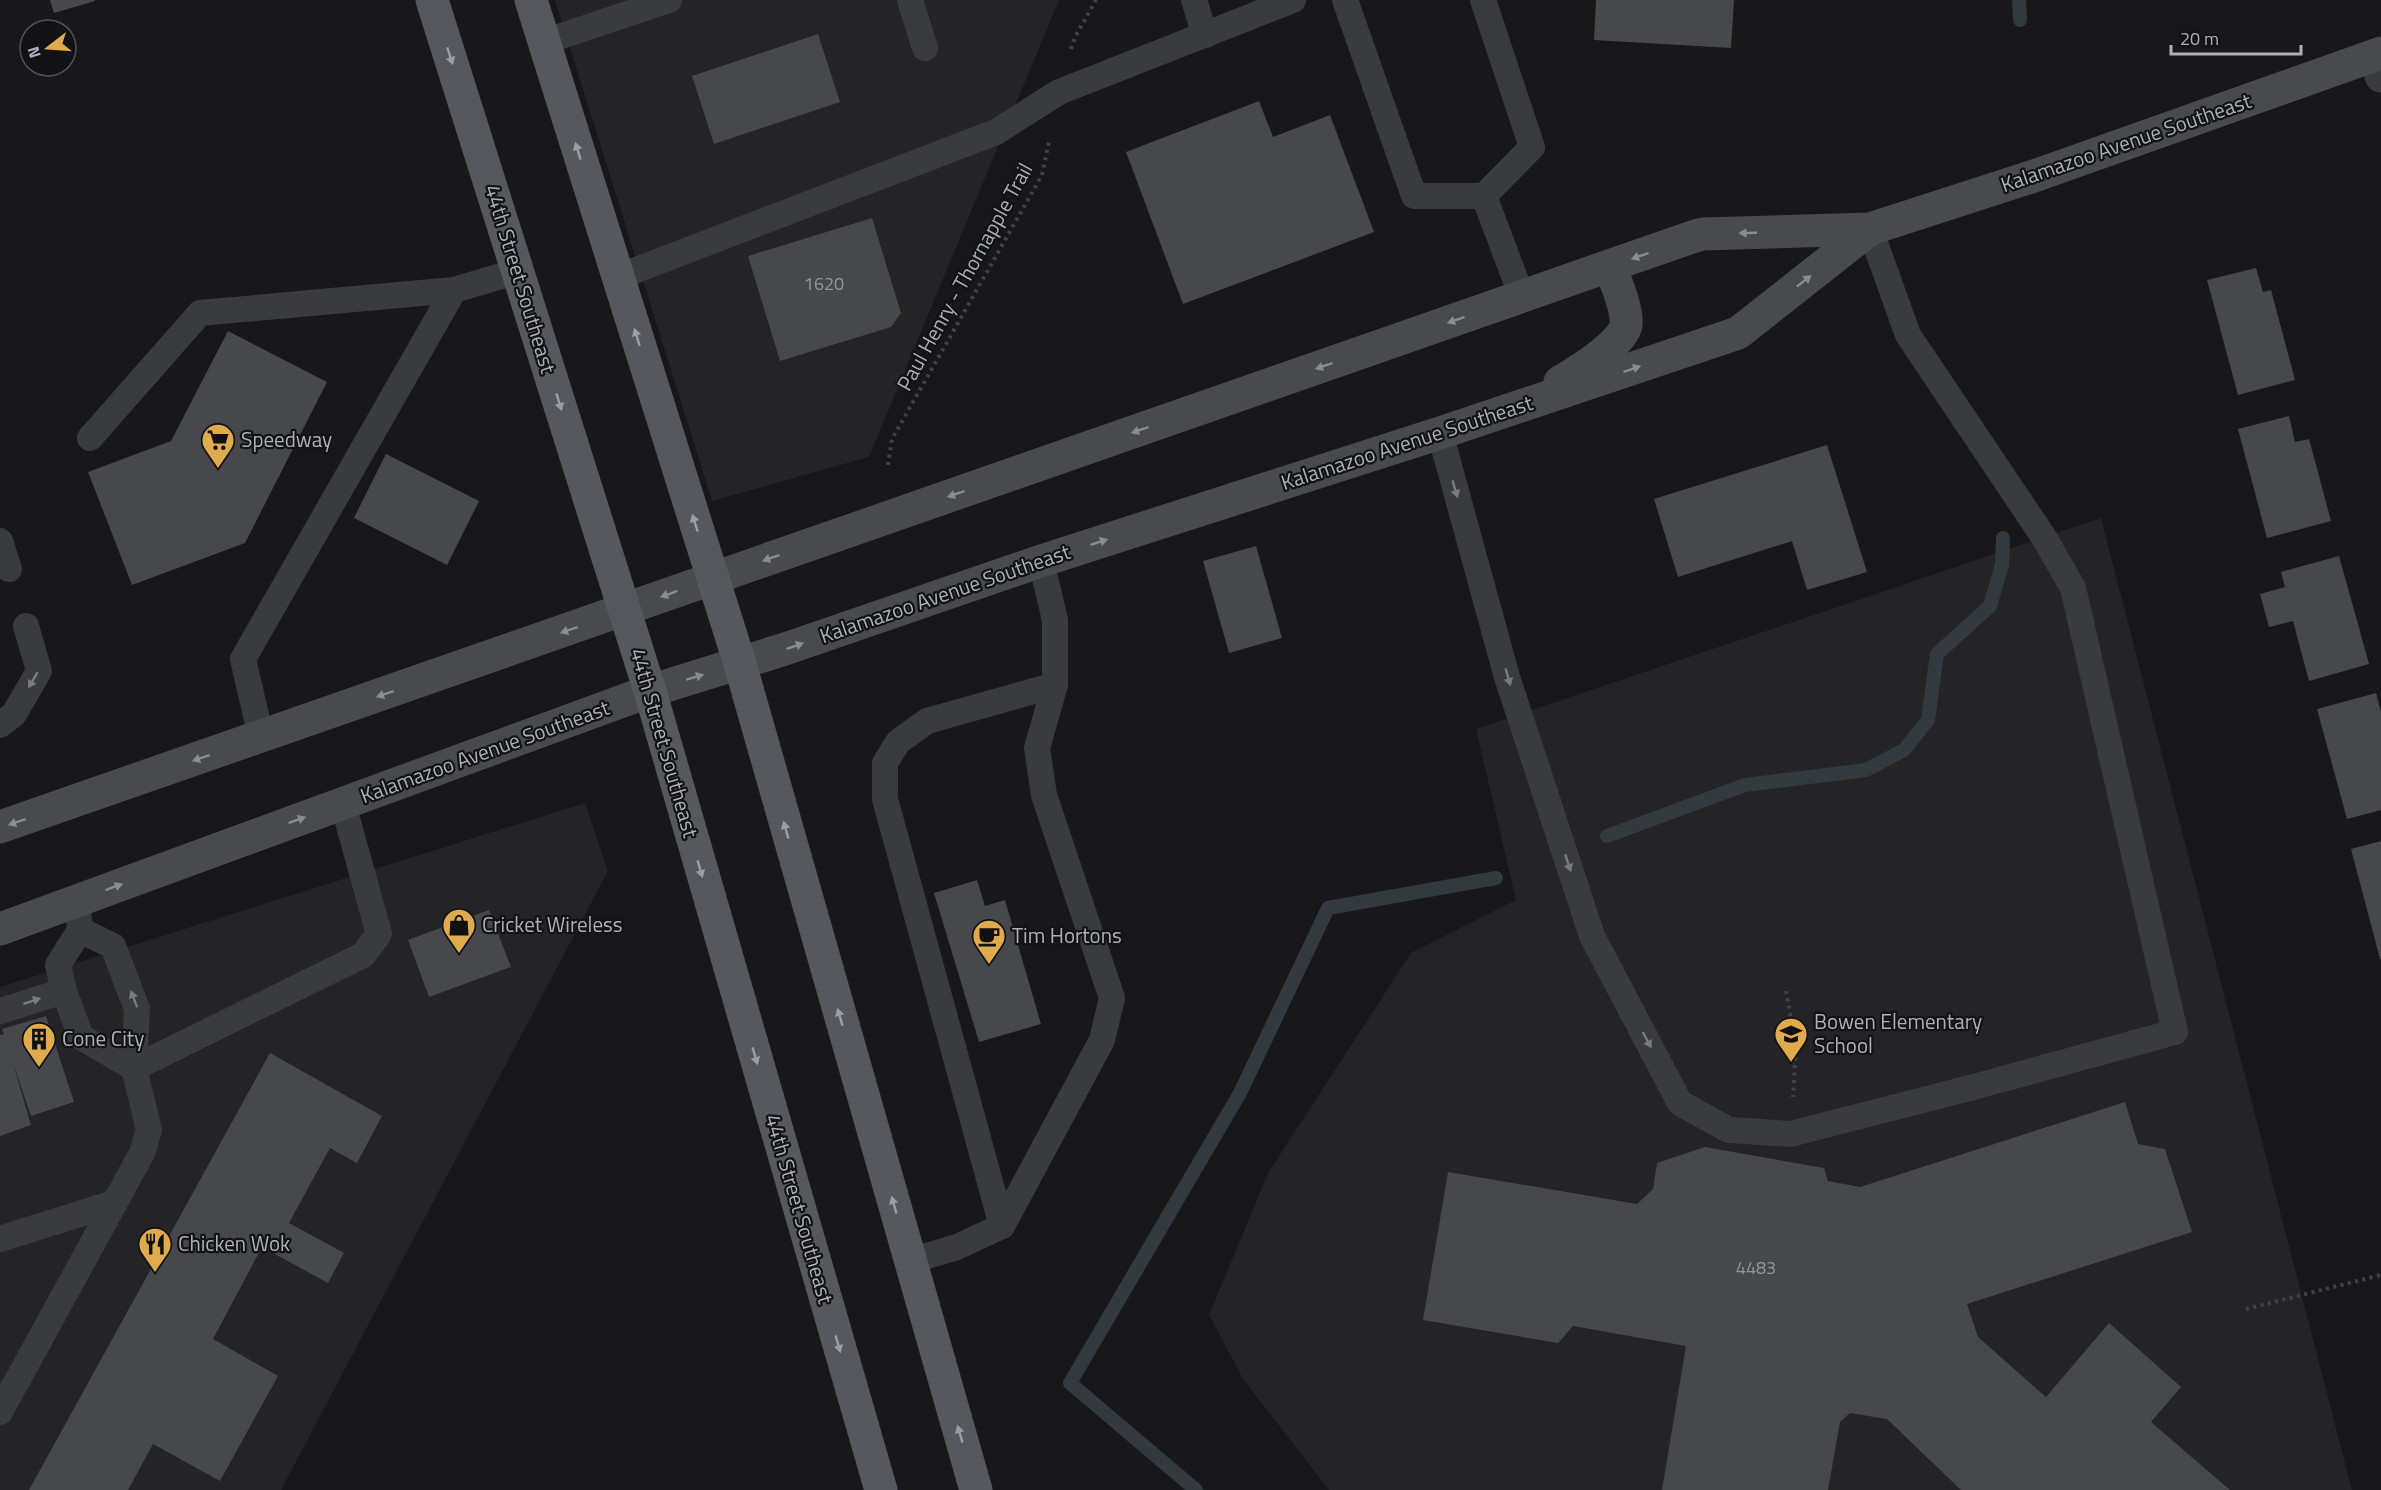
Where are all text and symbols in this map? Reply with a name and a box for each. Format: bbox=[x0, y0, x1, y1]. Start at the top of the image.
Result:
north arrow bbox=[18, 18, 78, 78]
scale bar bbox=[2171, 18, 2302, 56]
text: 20 m bbox=[2180, 25, 2219, 52]
text: N bbox=[21, 44, 47, 61]
one-way arrow bbox=[445, 47, 455, 65]
street label: Kalamazoo Avenue Southeast bbox=[1996, 84, 2256, 200]
one-way arrow bbox=[573, 142, 582, 160]
street label: Paul Henry - Thornapple Trail bbox=[888, 157, 1040, 396]
street label: 44th Street Southeast bbox=[477, 180, 565, 378]
one-way arrow bbox=[1739, 228, 1758, 237]
one-way arrow bbox=[1631, 251, 1649, 261]
house number: 1620 bbox=[804, 270, 844, 297]
one-way arrow bbox=[1796, 275, 1811, 287]
one-way arrow bbox=[1447, 315, 1465, 325]
one-way arrow bbox=[631, 328, 641, 346]
one-way arrow bbox=[1315, 361, 1333, 371]
one-way arrow bbox=[1624, 363, 1642, 373]
street label: Kalamazoo Avenue Southeast bbox=[1277, 386, 1537, 498]
one-way arrow bbox=[555, 393, 564, 411]
supermarket icon: Speedway bbox=[200, 422, 236, 469]
place label: Speedway bbox=[241, 423, 332, 455]
one-way arrow bbox=[1131, 425, 1149, 435]
one-way arrow bbox=[1451, 480, 1460, 498]
one-way arrow bbox=[947, 489, 965, 499]
one-way arrow bbox=[690, 514, 699, 532]
street label: Kalamazoo Avenue Southeast bbox=[815, 535, 1075, 651]
one-way arrow bbox=[1090, 537, 1108, 546]
one-way arrow bbox=[762, 553, 780, 563]
one-way arrow bbox=[660, 590, 678, 600]
one-way arrow bbox=[560, 625, 578, 635]
one-way arrow bbox=[786, 640, 804, 650]
street label: 44th Street Southeast bbox=[623, 644, 708, 842]
one-way arrow bbox=[1504, 668, 1513, 686]
one-way arrow bbox=[28, 672, 39, 688]
one-way arrow bbox=[686, 672, 704, 681]
one-way arrow bbox=[376, 689, 394, 699]
street label: Kalamazoo Avenue Southeast bbox=[356, 691, 614, 811]
one-way arrow bbox=[192, 753, 210, 763]
one-way arrow bbox=[288, 815, 306, 825]
one-way arrow bbox=[8, 817, 26, 827]
one-way arrow bbox=[781, 821, 791, 839]
one-way arrow bbox=[1564, 854, 1573, 872]
one-way arrow bbox=[696, 860, 705, 878]
one-way arrow bbox=[105, 882, 123, 892]
shop icon: Cricket Wireless bbox=[441, 907, 477, 954]
place label: Cricket Wireless bbox=[482, 908, 623, 940]
cafe icon: Tim Hortons bbox=[971, 918, 1007, 965]
place label: Tim Hortons bbox=[1012, 919, 1122, 951]
one-way arrow bbox=[128, 990, 138, 1008]
one-way arrow bbox=[23, 996, 41, 1005]
place label: Bowen Elementary School bbox=[1814, 1005, 1982, 1061]
one-way arrow bbox=[835, 1008, 844, 1026]
school or university icon: Bowen Elementary School bbox=[1773, 1016, 1809, 1063]
building icon: Cone City bbox=[21, 1021, 57, 1068]
place label: Cone City bbox=[62, 1022, 144, 1054]
one-way arrow bbox=[1642, 1032, 1652, 1049]
one-way arrow bbox=[750, 1047, 760, 1065]
street label: 44th Street Southeast bbox=[758, 1110, 843, 1308]
one-way arrow bbox=[889, 1196, 898, 1214]
restaurant icon: Chicken Wok bbox=[137, 1226, 173, 1273]
place label: Chicken Wok bbox=[178, 1227, 290, 1259]
house number: 4483 bbox=[1736, 1254, 1776, 1281]
one-way arrow bbox=[834, 1335, 843, 1353]
one-way arrow bbox=[955, 1425, 964, 1443]

